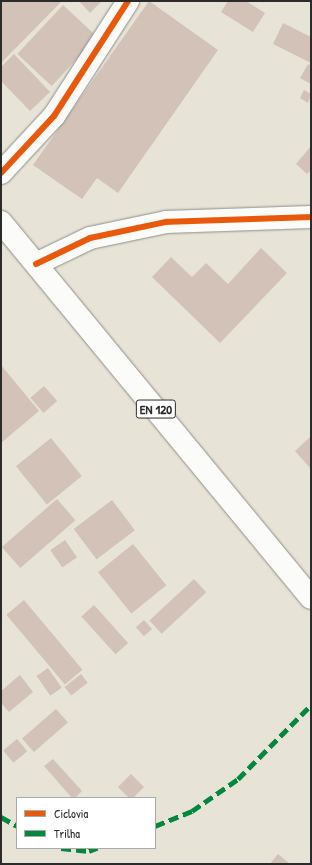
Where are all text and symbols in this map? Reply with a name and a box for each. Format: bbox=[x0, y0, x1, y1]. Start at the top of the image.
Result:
road number: EN 120 bbox=[135, 398, 177, 420]
legend bbox=[16, 797, 156, 849]
text: Ciclovia bbox=[54, 805, 88, 822]
text: Trilha bbox=[54, 825, 80, 842]

